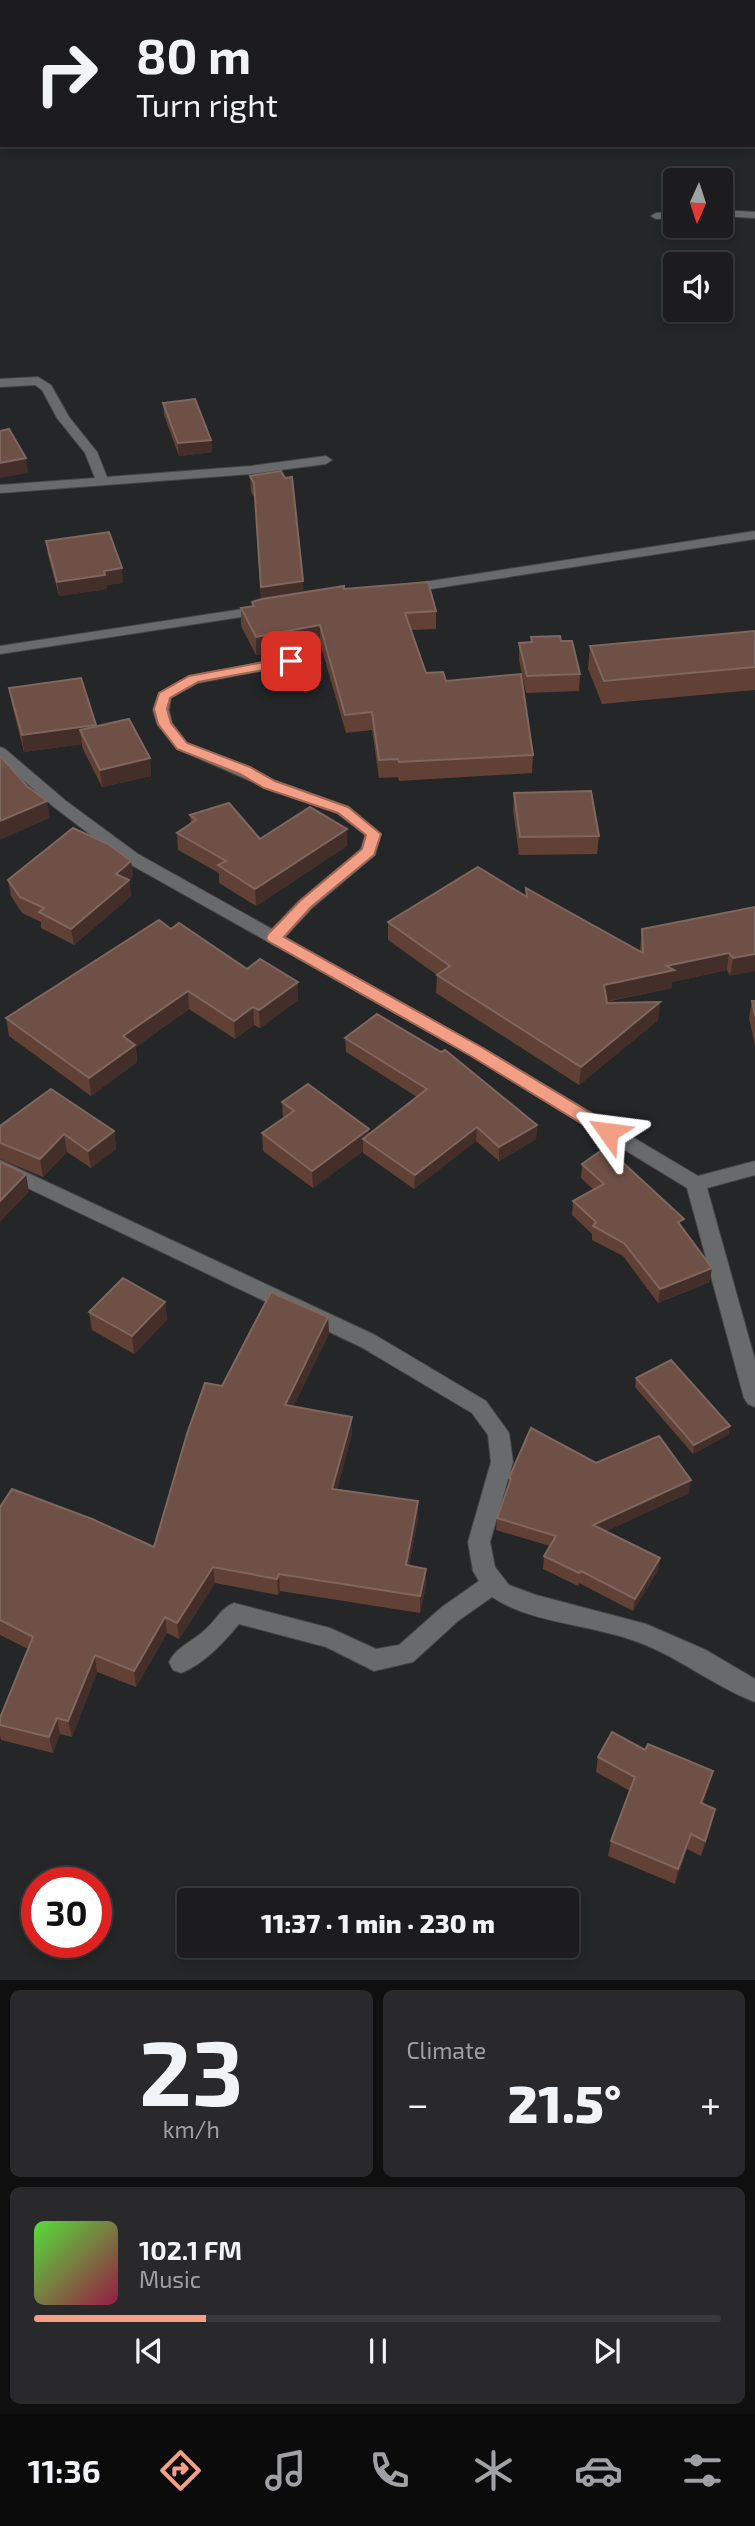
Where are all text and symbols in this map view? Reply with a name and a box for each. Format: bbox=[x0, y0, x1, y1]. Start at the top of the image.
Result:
text: 80 m bbox=[136, 25, 251, 84]
icon: right bbox=[21, 28, 112, 119]
text: Turn right bbox=[136, 85, 278, 123]
north arrow bbox=[663, 168, 733, 238]
map controls bbox=[663, 168, 733, 322]
button: sound bbox=[663, 252, 733, 322]
pin bbox=[261, 631, 321, 691]
icon: arrive bbox=[272, 642, 310, 680]
position arrow bbox=[571, 1095, 645, 1169]
speed limit sign: 30 bbox=[21, 1867, 112, 1958]
text: 11:37 · 1 min · 230 m bbox=[261, 1907, 495, 1938]
text: 23 bbox=[139, 2015, 243, 2124]
text: Climate bbox=[407, 2036, 486, 2064]
text: 21.5° bbox=[507, 2071, 621, 2133]
text: − bbox=[407, 2080, 429, 2126]
text: + bbox=[700, 2080, 721, 2126]
text: km/h bbox=[163, 2115, 220, 2143]
text: 102.1 FM bbox=[139, 2234, 242, 2265]
text: Music bbox=[139, 2265, 201, 2293]
icon: previous bbox=[130, 2332, 168, 2370]
icon: pause bbox=[359, 2332, 397, 2370]
icon: next bbox=[588, 2332, 626, 2370]
icon: directions bbox=[156, 2446, 205, 2495]
icon: music bbox=[261, 2446, 310, 2495]
icon: phone bbox=[365, 2446, 414, 2495]
icon: climate bbox=[469, 2446, 518, 2495]
icon: car bbox=[574, 2446, 623, 2495]
icon: filters bbox=[678, 2446, 727, 2495]
text: 11:36 bbox=[28, 2451, 101, 2489]

